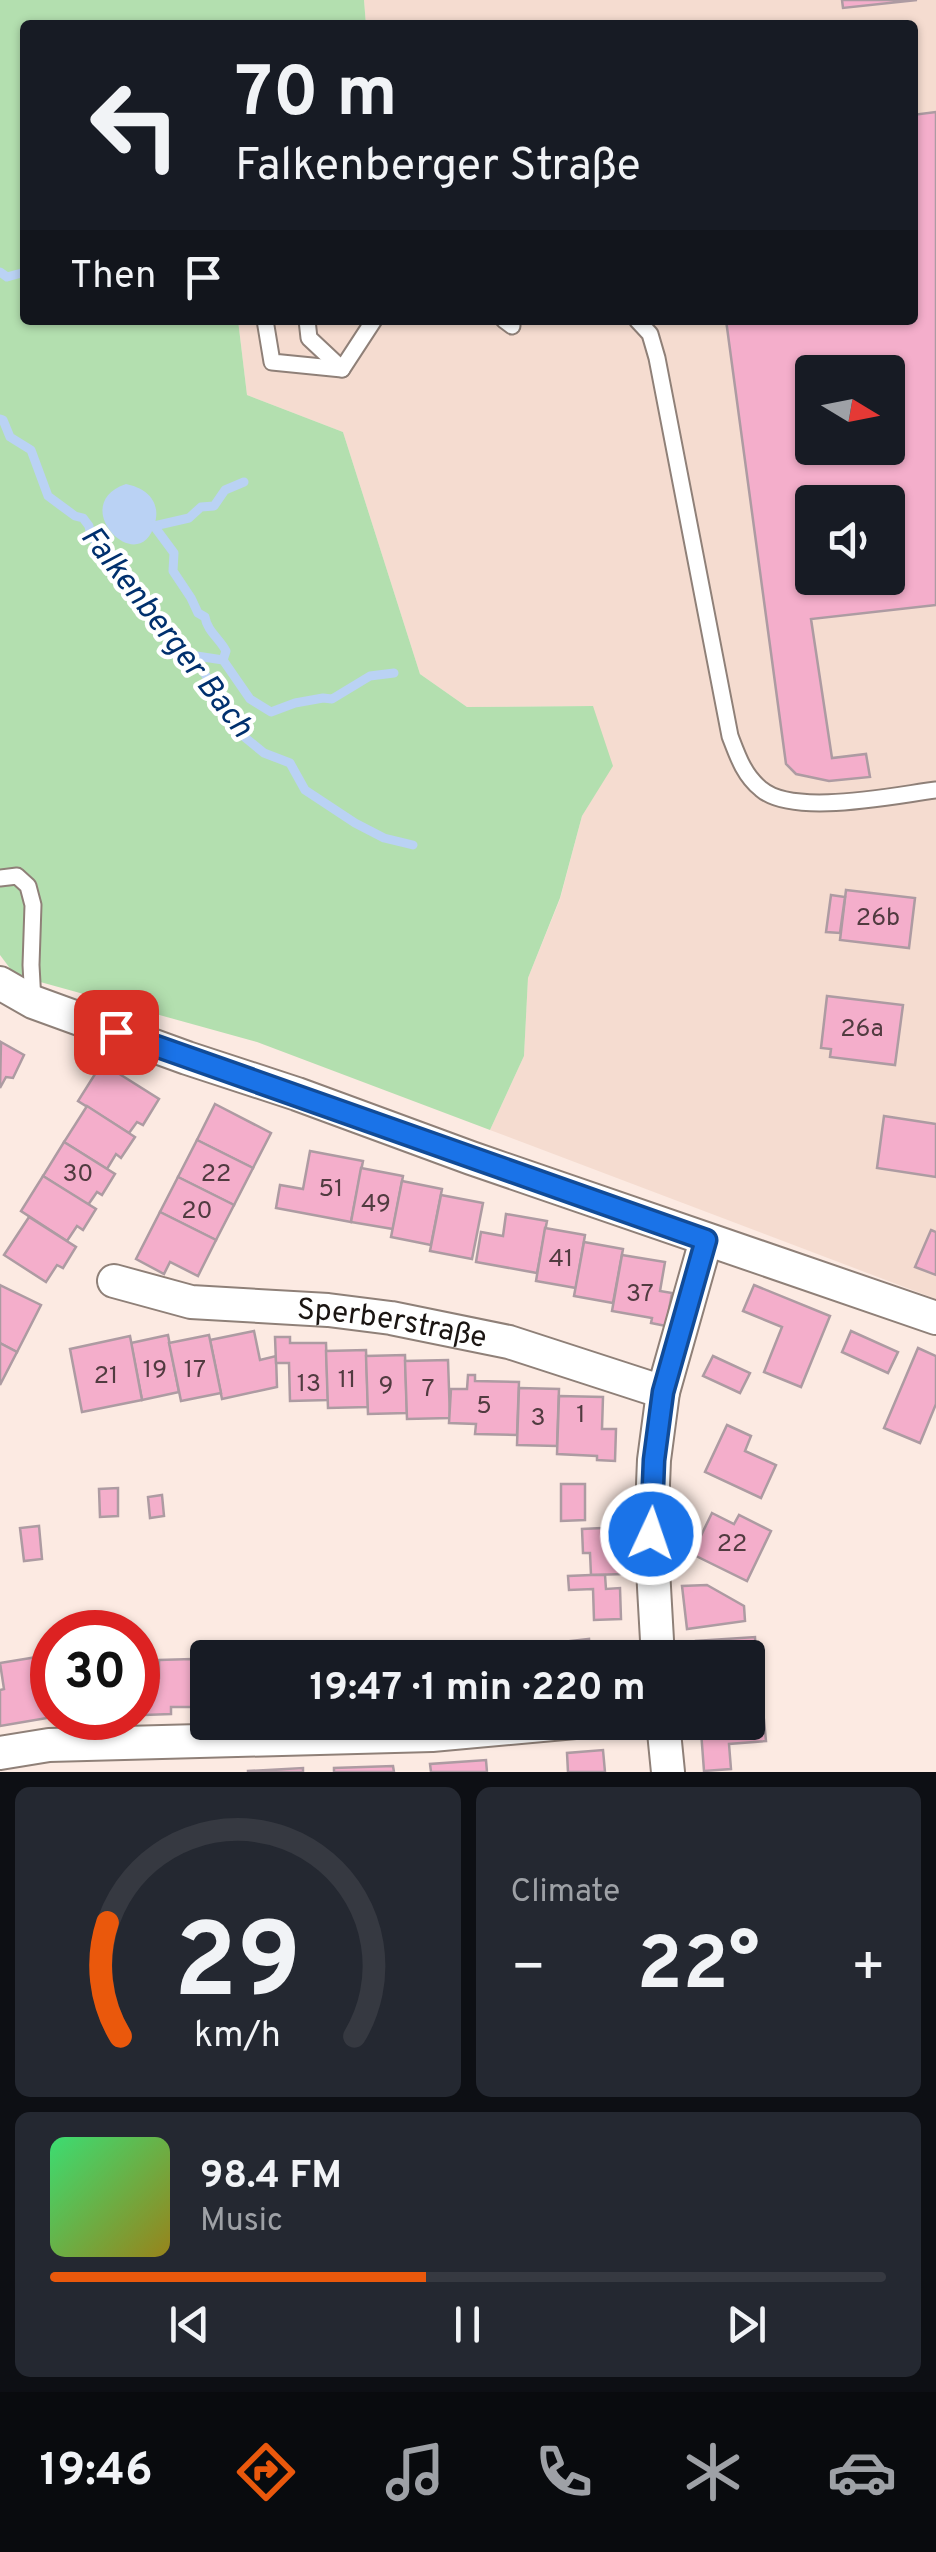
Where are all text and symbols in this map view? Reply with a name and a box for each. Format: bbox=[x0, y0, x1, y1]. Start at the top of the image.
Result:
text: 70 m bbox=[235, 52, 398, 141]
icon: left bbox=[70, 60, 200, 190]
text: Falkenberger Straße bbox=[235, 139, 641, 196]
icon: arrive bbox=[176, 250, 231, 305]
text: Then bbox=[70, 253, 156, 302]
north arrow bbox=[795, 355, 905, 465]
map controls bbox=[795, 355, 905, 595]
button: sound bbox=[795, 485, 905, 595]
water label: Falkenberger Bach bbox=[71, 519, 261, 747]
house number: 26b bbox=[856, 903, 900, 935]
pin bbox=[74, 990, 159, 1075]
icon: arrive bbox=[89, 1005, 144, 1060]
house number: 26a bbox=[840, 1014, 884, 1046]
house number: 30 bbox=[63, 1159, 93, 1191]
house number: 22 bbox=[201, 1159, 231, 1191]
house number: 51 bbox=[319, 1174, 343, 1206]
house number: 49 bbox=[361, 1189, 391, 1221]
house number: 20 bbox=[181, 1196, 213, 1228]
house number: 41 bbox=[549, 1244, 573, 1276]
house number: 37 bbox=[626, 1279, 654, 1311]
street label: Sperberstraße bbox=[296, 1292, 490, 1358]
house number: 19 bbox=[143, 1355, 167, 1387]
house number: 17 bbox=[184, 1355, 206, 1387]
house number: 21 bbox=[94, 1361, 118, 1393]
house number: 11 bbox=[338, 1365, 356, 1397]
house number: 13 bbox=[297, 1369, 321, 1401]
house number: 9 bbox=[379, 1371, 393, 1403]
house number: 7 bbox=[421, 1374, 435, 1406]
house number: 5 bbox=[476, 1391, 492, 1423]
house number: 1 bbox=[576, 1400, 586, 1432]
house number: 3 bbox=[530, 1403, 546, 1435]
position arrow bbox=[599, 1482, 703, 1586]
house number: 22 bbox=[717, 1529, 747, 1561]
speed limit sign: 30 bbox=[30, 1610, 160, 1740]
text: 19:47 · 1 min · 220 m bbox=[309, 1665, 646, 1714]
text: Climate bbox=[511, 1873, 620, 1913]
text: 29 bbox=[174, 1902, 302, 2034]
text: 22° bbox=[637, 1921, 760, 2016]
text: − bbox=[511, 1935, 546, 2005]
text: + bbox=[851, 1935, 886, 2005]
text: km/h bbox=[194, 2014, 281, 2060]
text: 98.4 FM bbox=[200, 2153, 342, 2202]
text: Music bbox=[200, 2202, 283, 2242]
icon: previous bbox=[162, 2297, 217, 2352]
icon: pause bbox=[440, 2297, 495, 2352]
icon: next bbox=[719, 2297, 774, 2352]
icon: directions bbox=[231, 2437, 301, 2507]
icon: music bbox=[380, 2437, 450, 2507]
icon: phone bbox=[529, 2437, 599, 2507]
icon: climate bbox=[678, 2437, 748, 2507]
icon: car bbox=[827, 2437, 897, 2507]
text: 19:46 bbox=[39, 2444, 153, 2501]

